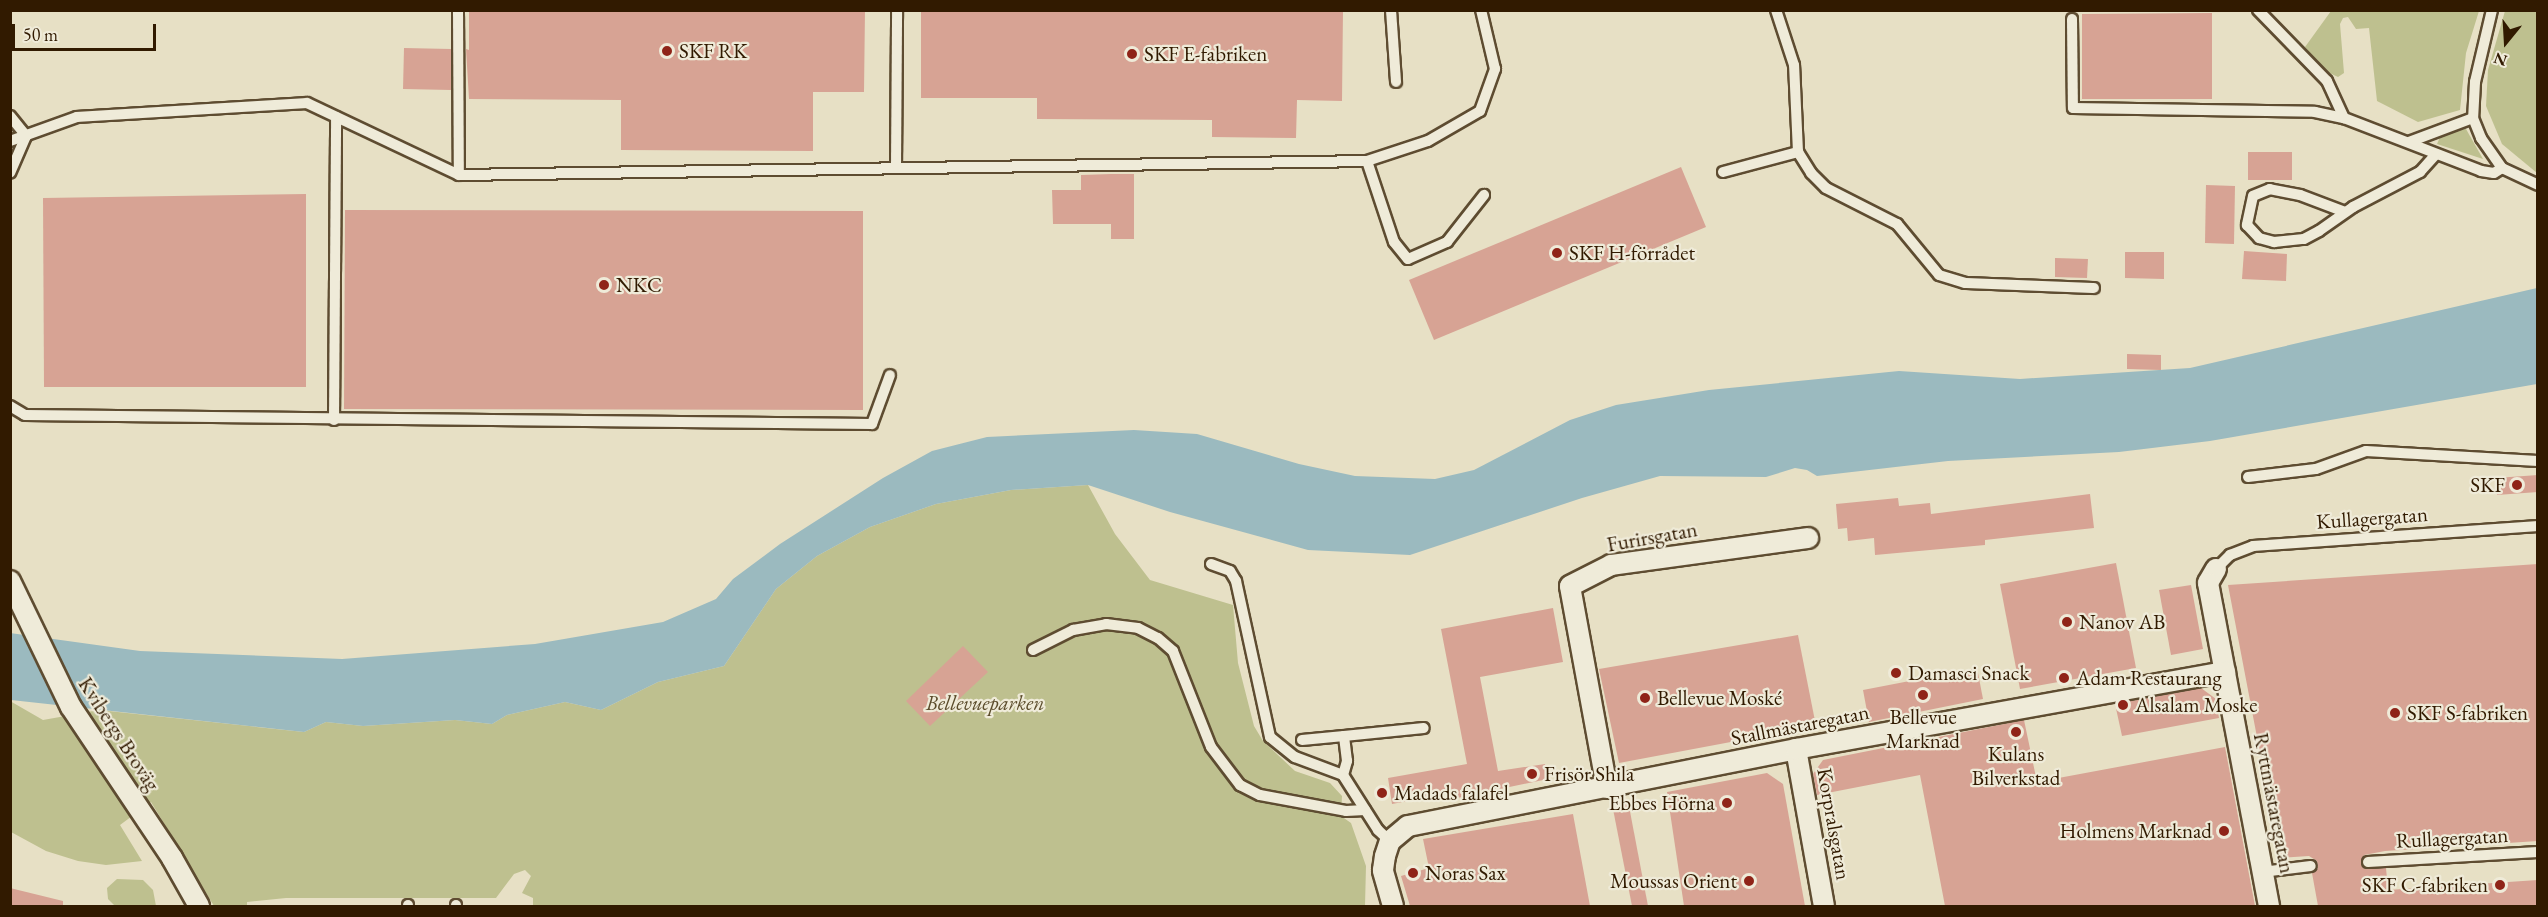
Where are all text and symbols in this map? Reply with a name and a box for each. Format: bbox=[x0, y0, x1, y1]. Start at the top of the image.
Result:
scale bar bbox=[15, 12, 159, 50]
north arrow bbox=[2476, 12, 2536, 72]
text: 50 m bbox=[23, 23, 58, 46]
place label: SKF RK bbox=[679, 38, 747, 64]
place label: SKF E-fabriken bbox=[1144, 41, 1267, 67]
marker: SKF RK bbox=[660, 44, 674, 58]
marker: SKF E-fabriken bbox=[1125, 47, 1139, 61]
text: N bbox=[2491, 48, 2510, 72]
place label: SKF H-förrådet bbox=[1569, 240, 1695, 266]
marker: SKF H-förrådet bbox=[1550, 246, 1564, 260]
place label: NKC bbox=[616, 272, 662, 298]
marker: NKC bbox=[597, 278, 611, 292]
place label: SKF bbox=[2470, 472, 2505, 498]
marker: SKF bbox=[2510, 478, 2524, 492]
street label: Kullagergatan bbox=[2315, 502, 2429, 534]
street label: Furirsgatan bbox=[1605, 517, 1699, 557]
place label: Nanov AB bbox=[2079, 609, 2165, 635]
marker: Nanov AB bbox=[2060, 615, 2074, 629]
place label: Damasci Snack bbox=[1908, 660, 2029, 686]
place label: Adam Restaurang bbox=[2076, 665, 2222, 691]
marker: Damasci Snack bbox=[1889, 666, 1903, 680]
marker: Adam Restaurang bbox=[2057, 671, 2071, 685]
street label: Kvibergs Broväg bbox=[73, 672, 165, 796]
place label: Bellevue Moské bbox=[1657, 685, 1782, 711]
marker: Bellevue Marknad bbox=[1916, 688, 1930, 702]
park label: Bellevueparken bbox=[926, 690, 1044, 716]
marker: Bellevue Moské bbox=[1638, 691, 1652, 705]
place label: Alsalam Moske bbox=[2135, 692, 2257, 718]
marker: Alsalam Moske bbox=[2116, 698, 2130, 712]
street label: Stallmästaregatan bbox=[1729, 699, 1871, 751]
place label: SKF S-fabriken bbox=[2407, 700, 2528, 726]
place label: Bellevue Marknad bbox=[1886, 704, 1960, 754]
marker: SKF S-fabriken bbox=[2388, 706, 2402, 720]
marker: Kulans Bilverkstad bbox=[2009, 725, 2023, 739]
street label: Ryttmästaregatan bbox=[2248, 731, 2300, 875]
place label: Kulans Bilverkstad bbox=[1972, 741, 2060, 791]
place label: Frisör Shila bbox=[1544, 761, 1634, 787]
street label: Korpralsgatan bbox=[1812, 766, 1856, 882]
marker: Frisör Shila bbox=[1525, 767, 1539, 781]
place label: Madads falafel bbox=[1394, 780, 1509, 806]
marker: Madads falafel bbox=[1375, 786, 1389, 800]
place label: Ebbes Hörna bbox=[1608, 790, 1715, 816]
marker: Ebbes Hörna bbox=[1720, 796, 1734, 810]
place label: Holmens Marknad bbox=[2059, 818, 2212, 844]
street label: Rullagergatan bbox=[2395, 822, 2509, 854]
marker: Holmens Marknad bbox=[2217, 824, 2231, 838]
place label: Noras Sax bbox=[1425, 860, 1506, 886]
marker: Noras Sax bbox=[1406, 866, 1420, 880]
place label: Moussas Orient bbox=[1610, 868, 1737, 894]
place label: SKF C-fabriken bbox=[2362, 872, 2488, 898]
marker: Moussas Orient bbox=[1742, 874, 1756, 888]
marker: SKF C-fabriken bbox=[2493, 878, 2507, 892]

